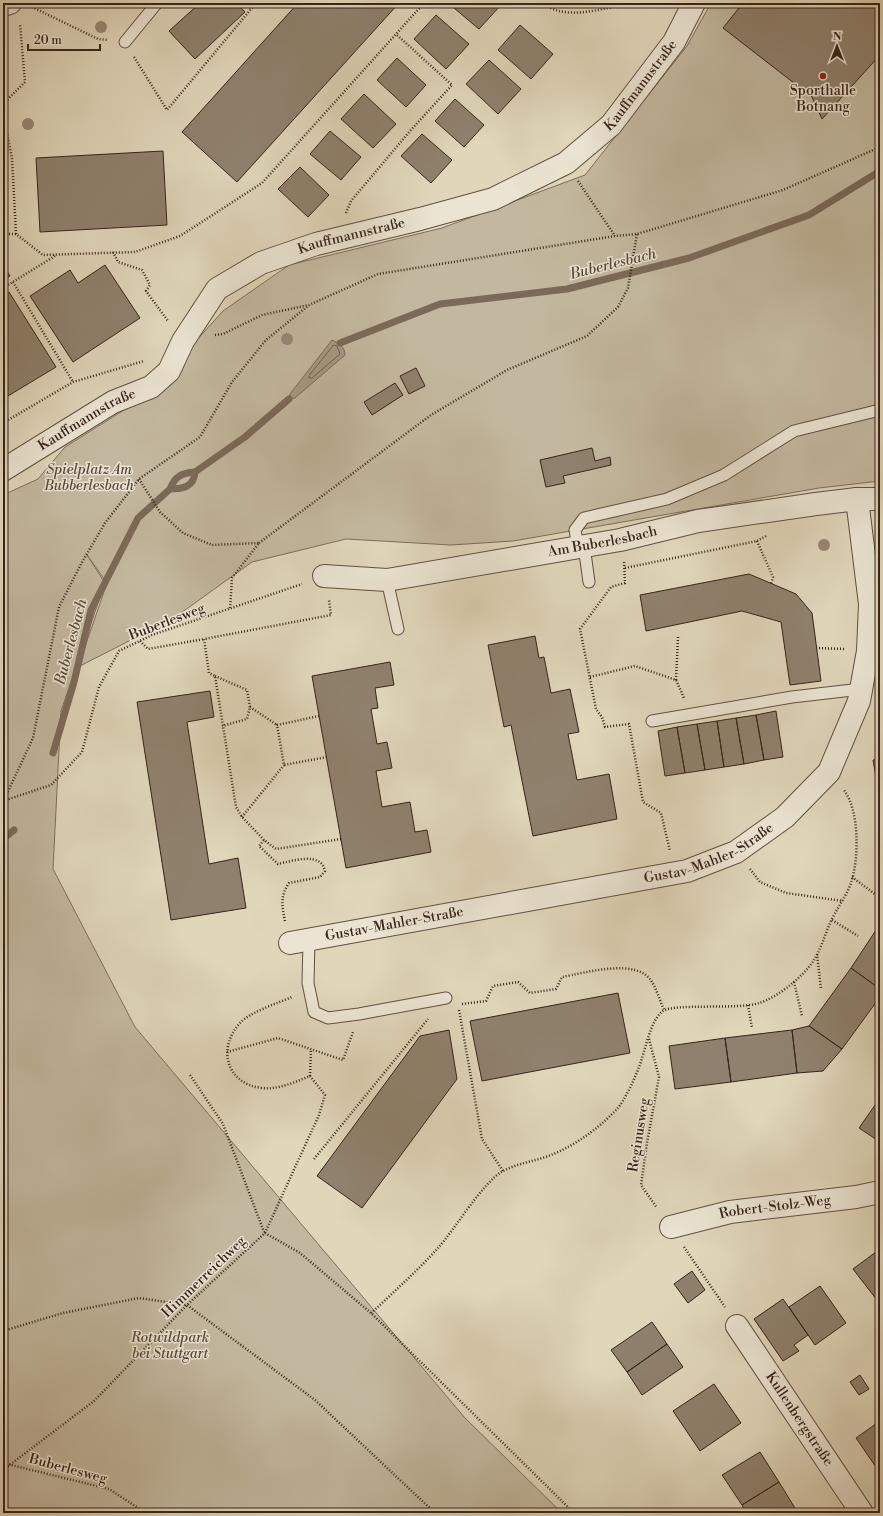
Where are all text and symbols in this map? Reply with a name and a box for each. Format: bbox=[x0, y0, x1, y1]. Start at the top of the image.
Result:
scale bar bbox=[28, 26, 100, 52]
north arrow bbox=[817, 26, 857, 66]
text: N bbox=[833, 30, 842, 44]
text: 20 m bbox=[34, 33, 62, 48]
street label: Kauffmannstraße bbox=[601, 36, 681, 136]
marker: Sporthalle Botnang bbox=[818, 71, 828, 81]
place label: Sporthalle Botnang bbox=[790, 82, 856, 116]
street label: Kauffmannstraße bbox=[295, 214, 407, 259]
water label: Buberlesbach bbox=[567, 244, 659, 284]
street label: Kauffmannstraße bbox=[35, 385, 138, 455]
park label: Spielplatz Am Bubberlesbach bbox=[43, 461, 134, 495]
street label: Am Buberlesbach bbox=[545, 522, 660, 561]
water label: Buberlesbach bbox=[50, 596, 92, 688]
street label: Buberlesweg bbox=[125, 599, 208, 645]
street label: Gustav-Mahler-Straße bbox=[642, 819, 777, 888]
street label: Gustav-Mahler-Straße bbox=[324, 903, 465, 945]
street label: Reginusweg bbox=[624, 1096, 654, 1174]
street label: Robert-Stolz-Weg bbox=[717, 1191, 832, 1223]
street label: Himmerreichweg bbox=[158, 1232, 251, 1322]
park label: Rotwildpark bei Stuttgart bbox=[130, 1329, 209, 1363]
street label: Kullenbergstraße bbox=[761, 1369, 837, 1470]
street label: Buberlesweg bbox=[26, 1450, 110, 1488]

